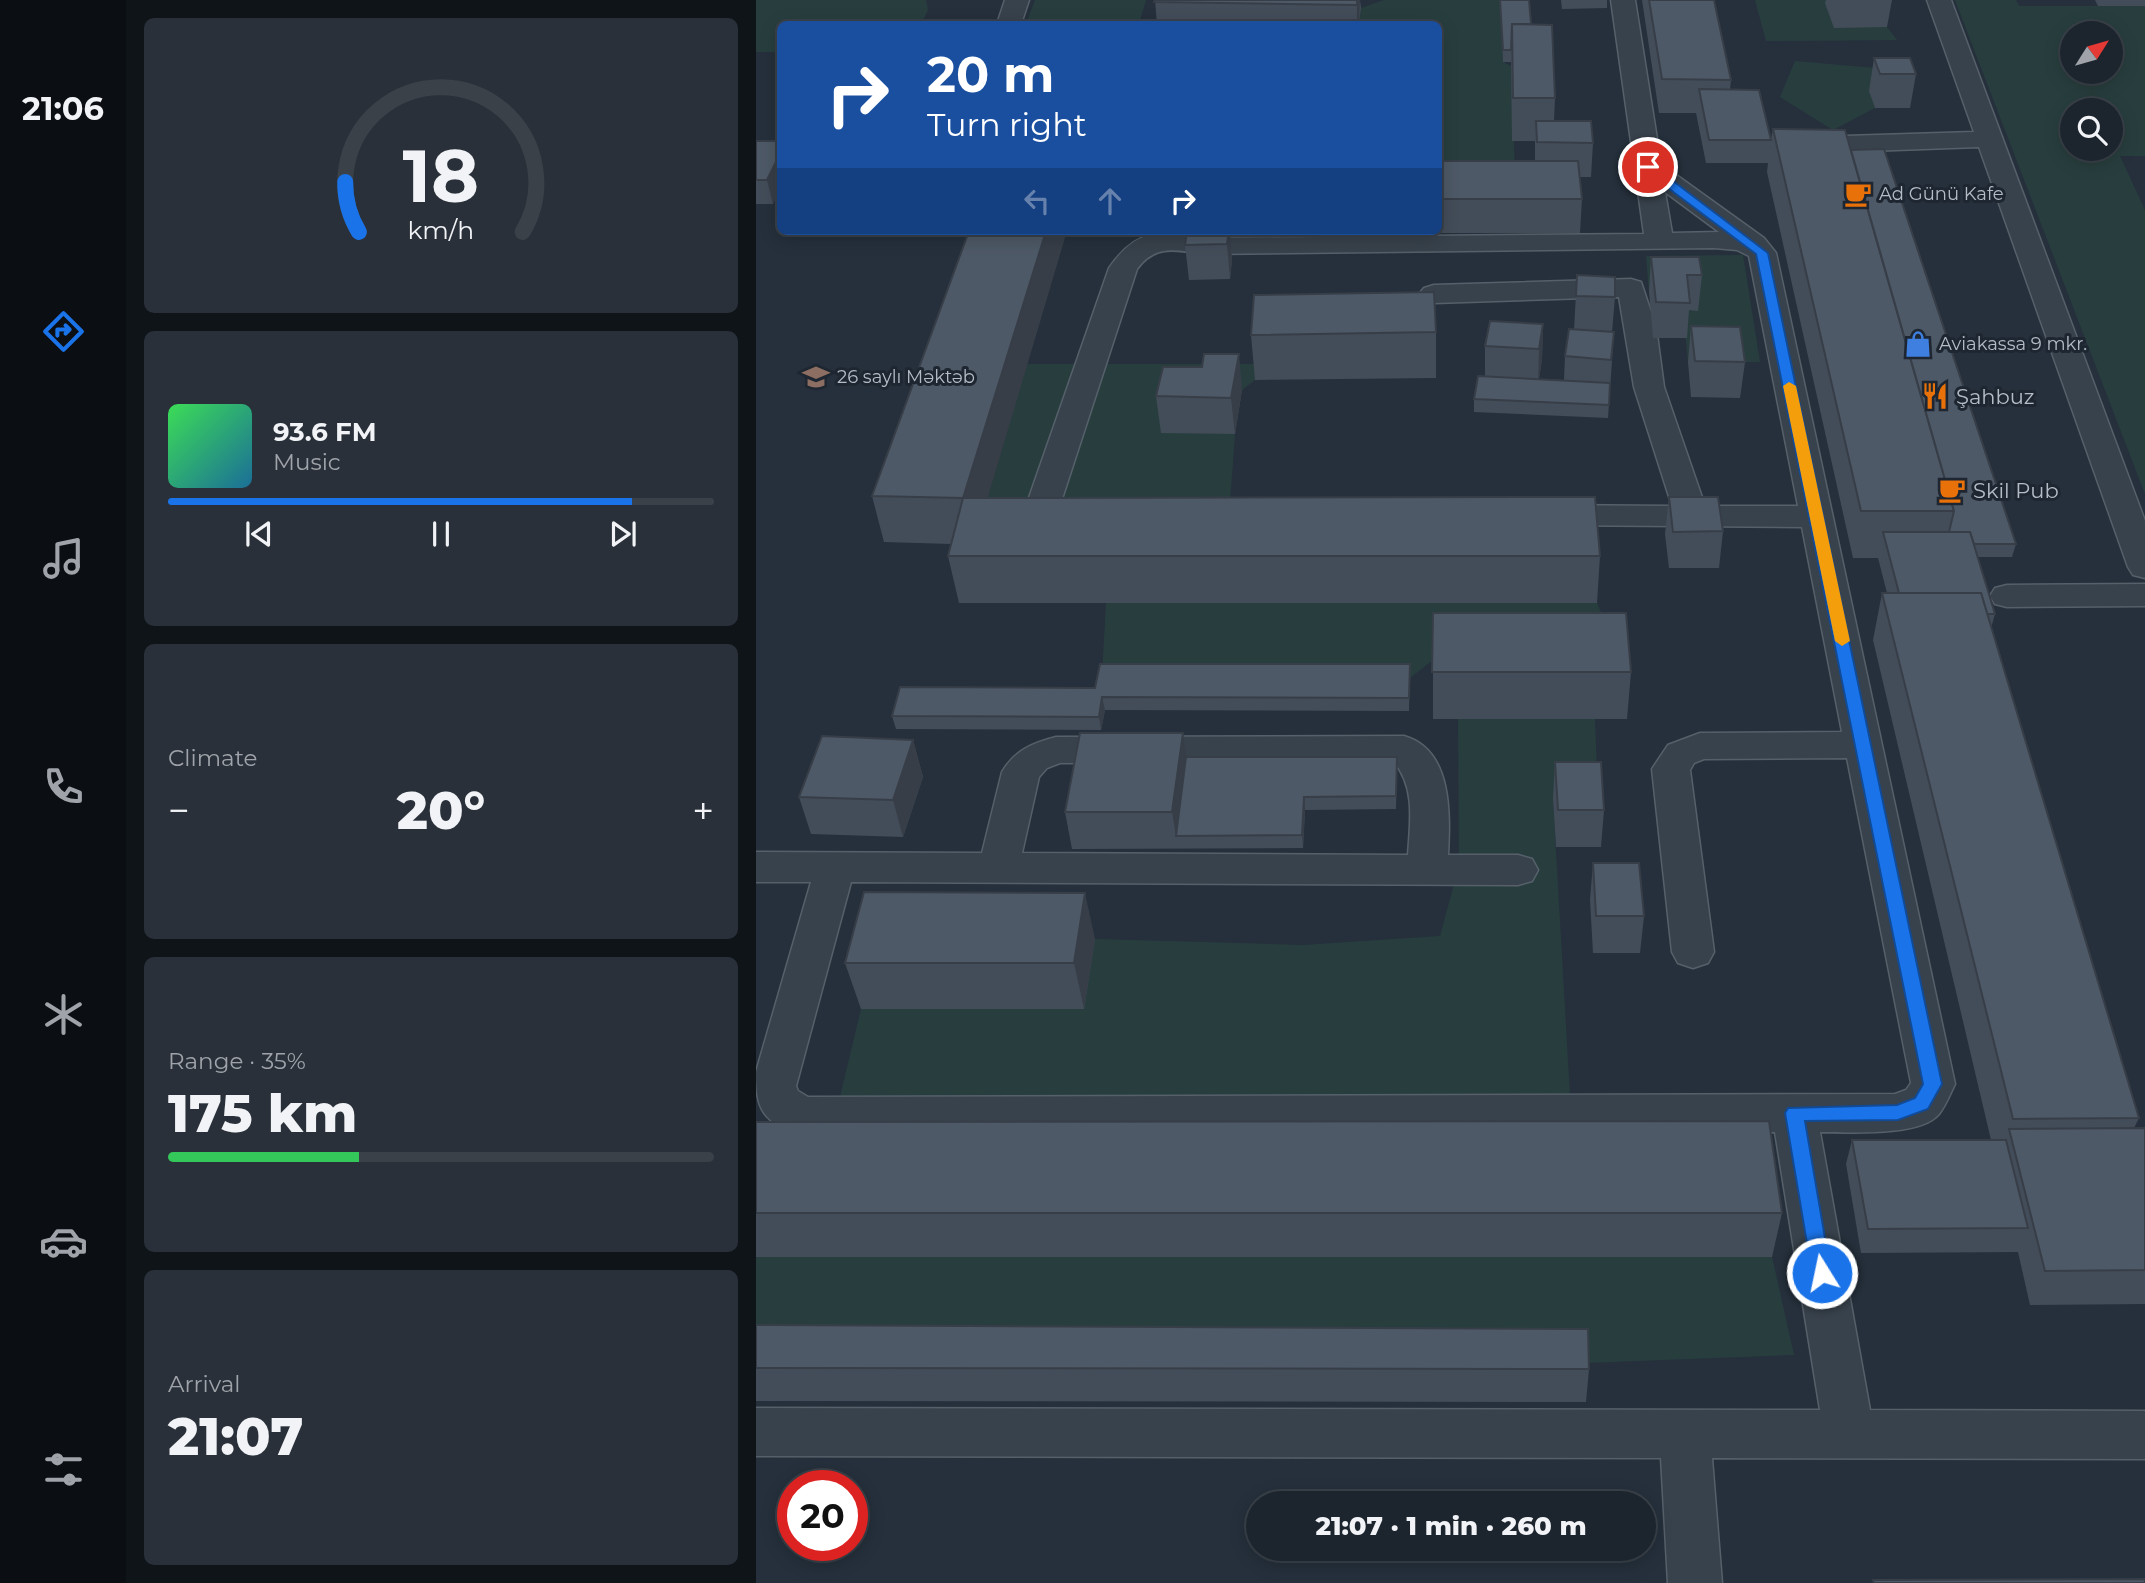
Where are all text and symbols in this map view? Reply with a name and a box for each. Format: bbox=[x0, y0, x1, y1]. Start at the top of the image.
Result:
north arrow bbox=[2060, 21, 2123, 84]
map controls bbox=[2060, 21, 2123, 161]
text: 20 m bbox=[927, 45, 1054, 104]
icon: right bbox=[812, 49, 903, 140]
text: 21:06 bbox=[22, 89, 104, 128]
button: search bbox=[2060, 98, 2123, 161]
text: Turn right bbox=[927, 105, 1087, 144]
text: 18 bbox=[403, 132, 479, 220]
pin bbox=[1618, 137, 1678, 197]
icon: arrive bbox=[1629, 148, 1667, 186]
cafe icon: Ad Günü Kafe bbox=[1843, 179, 1873, 209]
icon: left bbox=[1018, 182, 1056, 220]
icon: ahead bbox=[1091, 182, 1129, 220]
icon: right bbox=[1164, 182, 1202, 220]
place label: Ad Günü Kafe bbox=[1879, 183, 2004, 205]
text: km/h bbox=[408, 214, 474, 244]
icon: directions bbox=[39, 307, 88, 356]
shop icon: Aviakassa 9 mkr. bbox=[1903, 329, 1933, 359]
place label: Aviakassa 9 mkr. bbox=[1939, 333, 2087, 355]
school or university icon: 26 saylı Məktəb bbox=[801, 362, 831, 392]
place label: 26 saylı Məktəb bbox=[837, 366, 975, 388]
restaurant icon: Şahbuz bbox=[1920, 381, 1950, 411]
place label: Şahbuz bbox=[1956, 384, 2035, 409]
text: 93.6 FM bbox=[273, 416, 377, 448]
text: Music bbox=[273, 448, 341, 476]
cafe icon: Skil Pub bbox=[1937, 475, 1967, 505]
place label: Skil Pub bbox=[1973, 478, 2059, 503]
icon: previous bbox=[240, 515, 278, 553]
icon: pause bbox=[422, 515, 460, 553]
icon: next bbox=[604, 515, 642, 553]
icon: music bbox=[39, 534, 88, 583]
text: Climate bbox=[168, 744, 257, 772]
icon: phone bbox=[39, 762, 88, 811]
text: 20° bbox=[397, 779, 485, 842]
text: − bbox=[168, 787, 190, 834]
text: + bbox=[692, 787, 714, 834]
icon: climate bbox=[39, 990, 88, 1039]
text: Range · 35% bbox=[168, 1047, 306, 1075]
text: 175 km bbox=[168, 1082, 357, 1145]
icon: car bbox=[39, 1217, 88, 1266]
position arrow bbox=[1785, 1236, 1859, 1310]
text: Arrival bbox=[168, 1370, 241, 1398]
text: 21:07 bbox=[168, 1405, 303, 1468]
icon: filters bbox=[39, 1445, 88, 1494]
speed limit sign: 20 bbox=[777, 1470, 868, 1561]
text: 21:07 · 1 min · 260 m bbox=[1315, 1510, 1587, 1542]

